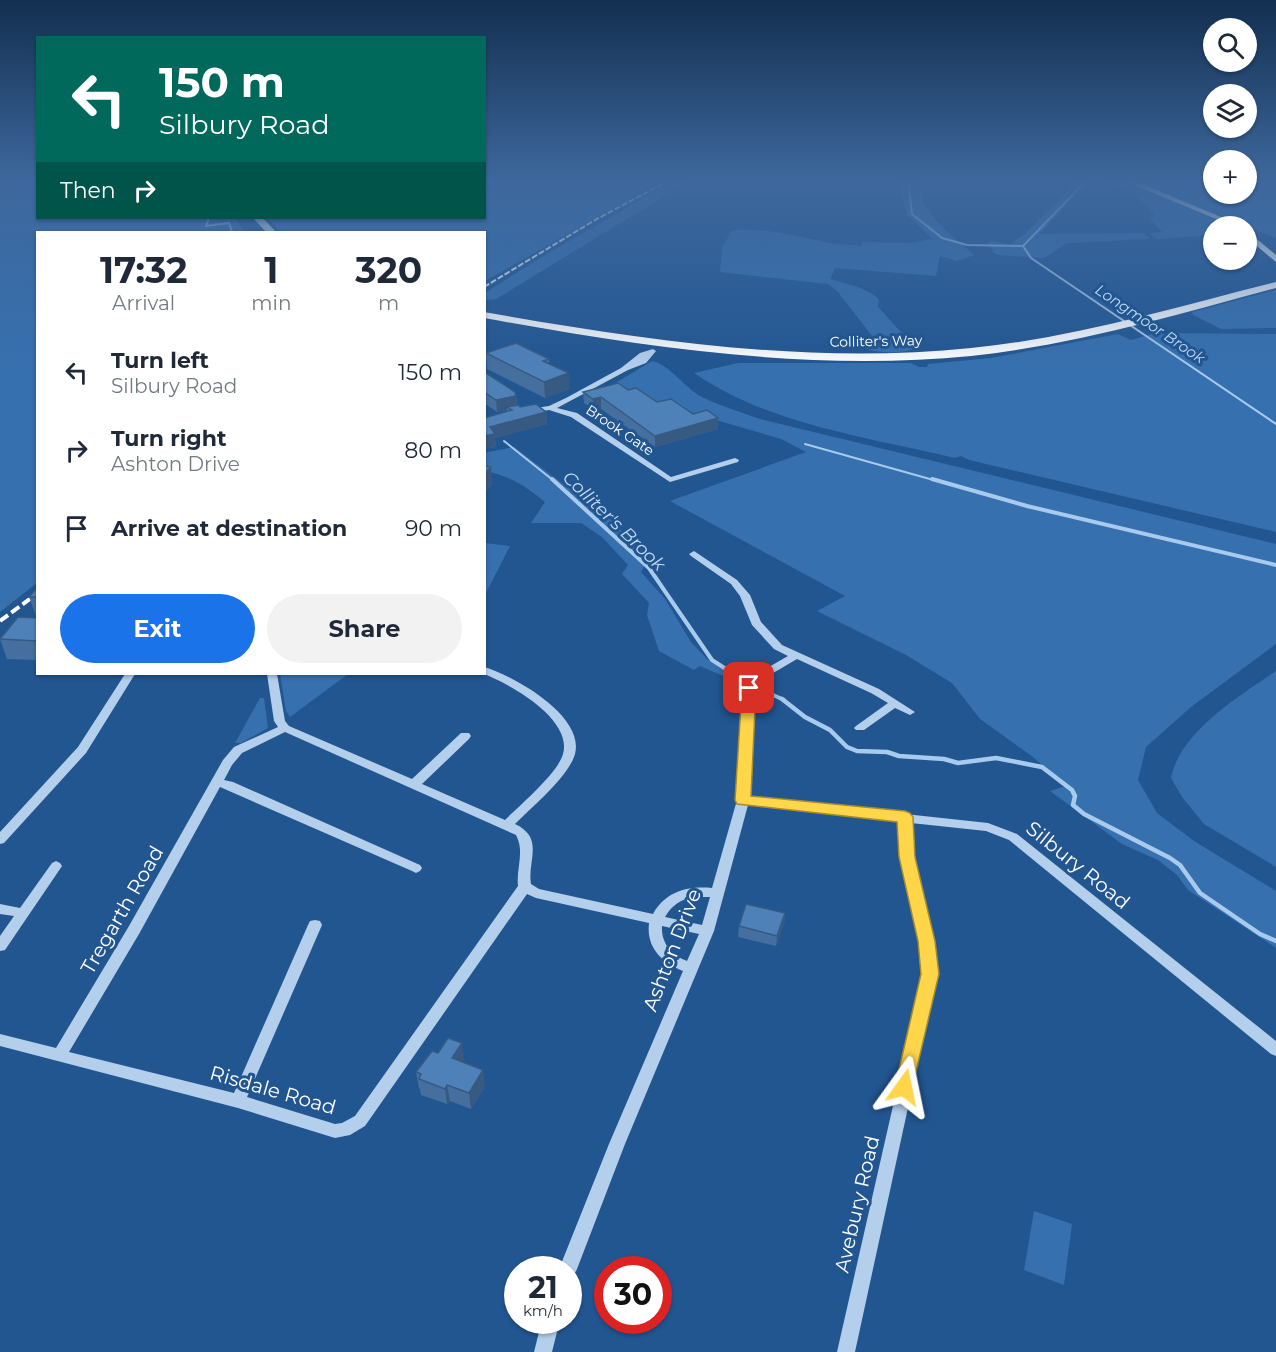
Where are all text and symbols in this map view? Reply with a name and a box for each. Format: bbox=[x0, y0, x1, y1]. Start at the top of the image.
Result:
map controls bbox=[1203, 18, 1257, 270]
button: search bbox=[1203, 18, 1257, 72]
text: 150 m bbox=[159, 56, 285, 108]
icon: left bbox=[60, 60, 138, 138]
button: layers bbox=[1203, 84, 1257, 138]
text: Silbury Road bbox=[159, 108, 330, 141]
button: + bbox=[1203, 150, 1257, 204]
icon: right bbox=[128, 174, 161, 207]
text: Then bbox=[60, 177, 116, 204]
button: − bbox=[1203, 216, 1257, 270]
text: 17:32 bbox=[100, 248, 187, 292]
text: 1 bbox=[264, 248, 278, 292]
text: 320 bbox=[355, 248, 422, 292]
water label: Longmoor Brook bbox=[1092, 280, 1210, 368]
text: Arrival bbox=[112, 291, 175, 315]
text: min bbox=[251, 291, 291, 315]
text: m bbox=[378, 291, 399, 315]
street label: Colliter's Way bbox=[829, 331, 923, 351]
text: Turn left bbox=[111, 347, 209, 374]
icon: left bbox=[60, 356, 93, 389]
text: 150 m bbox=[398, 359, 462, 386]
text: Silbury Road bbox=[111, 374, 237, 398]
street label: Brook Gate bbox=[582, 401, 658, 459]
text: Turn right bbox=[111, 425, 226, 452]
icon: right bbox=[60, 434, 93, 467]
text: 80 m bbox=[404, 437, 462, 464]
text: Ashton Drive bbox=[111, 452, 240, 476]
water label: Colliter's Brook bbox=[558, 466, 671, 576]
icon: arrive bbox=[60, 512, 93, 545]
text: Arrive at destination bbox=[111, 515, 347, 542]
text: 90 m bbox=[405, 515, 462, 542]
button: Exit bbox=[60, 594, 255, 663]
button: Share bbox=[267, 594, 462, 663]
pin bbox=[723, 662, 774, 713]
icon: arrive bbox=[732, 671, 765, 704]
street label: Silbury Road bbox=[1021, 816, 1135, 914]
street label: Tregarth Road bbox=[76, 842, 168, 978]
street label: Ashton Drive bbox=[638, 886, 706, 1014]
position arrow bbox=[872, 1055, 936, 1119]
street label: Risdale Road bbox=[207, 1061, 339, 1119]
street label: Avebury Road bbox=[830, 1133, 884, 1275]
speed limit sign: 30 bbox=[594, 1256, 672, 1334]
text: 21 bbox=[528, 1269, 558, 1306]
text: km/h bbox=[523, 1301, 563, 1320]

